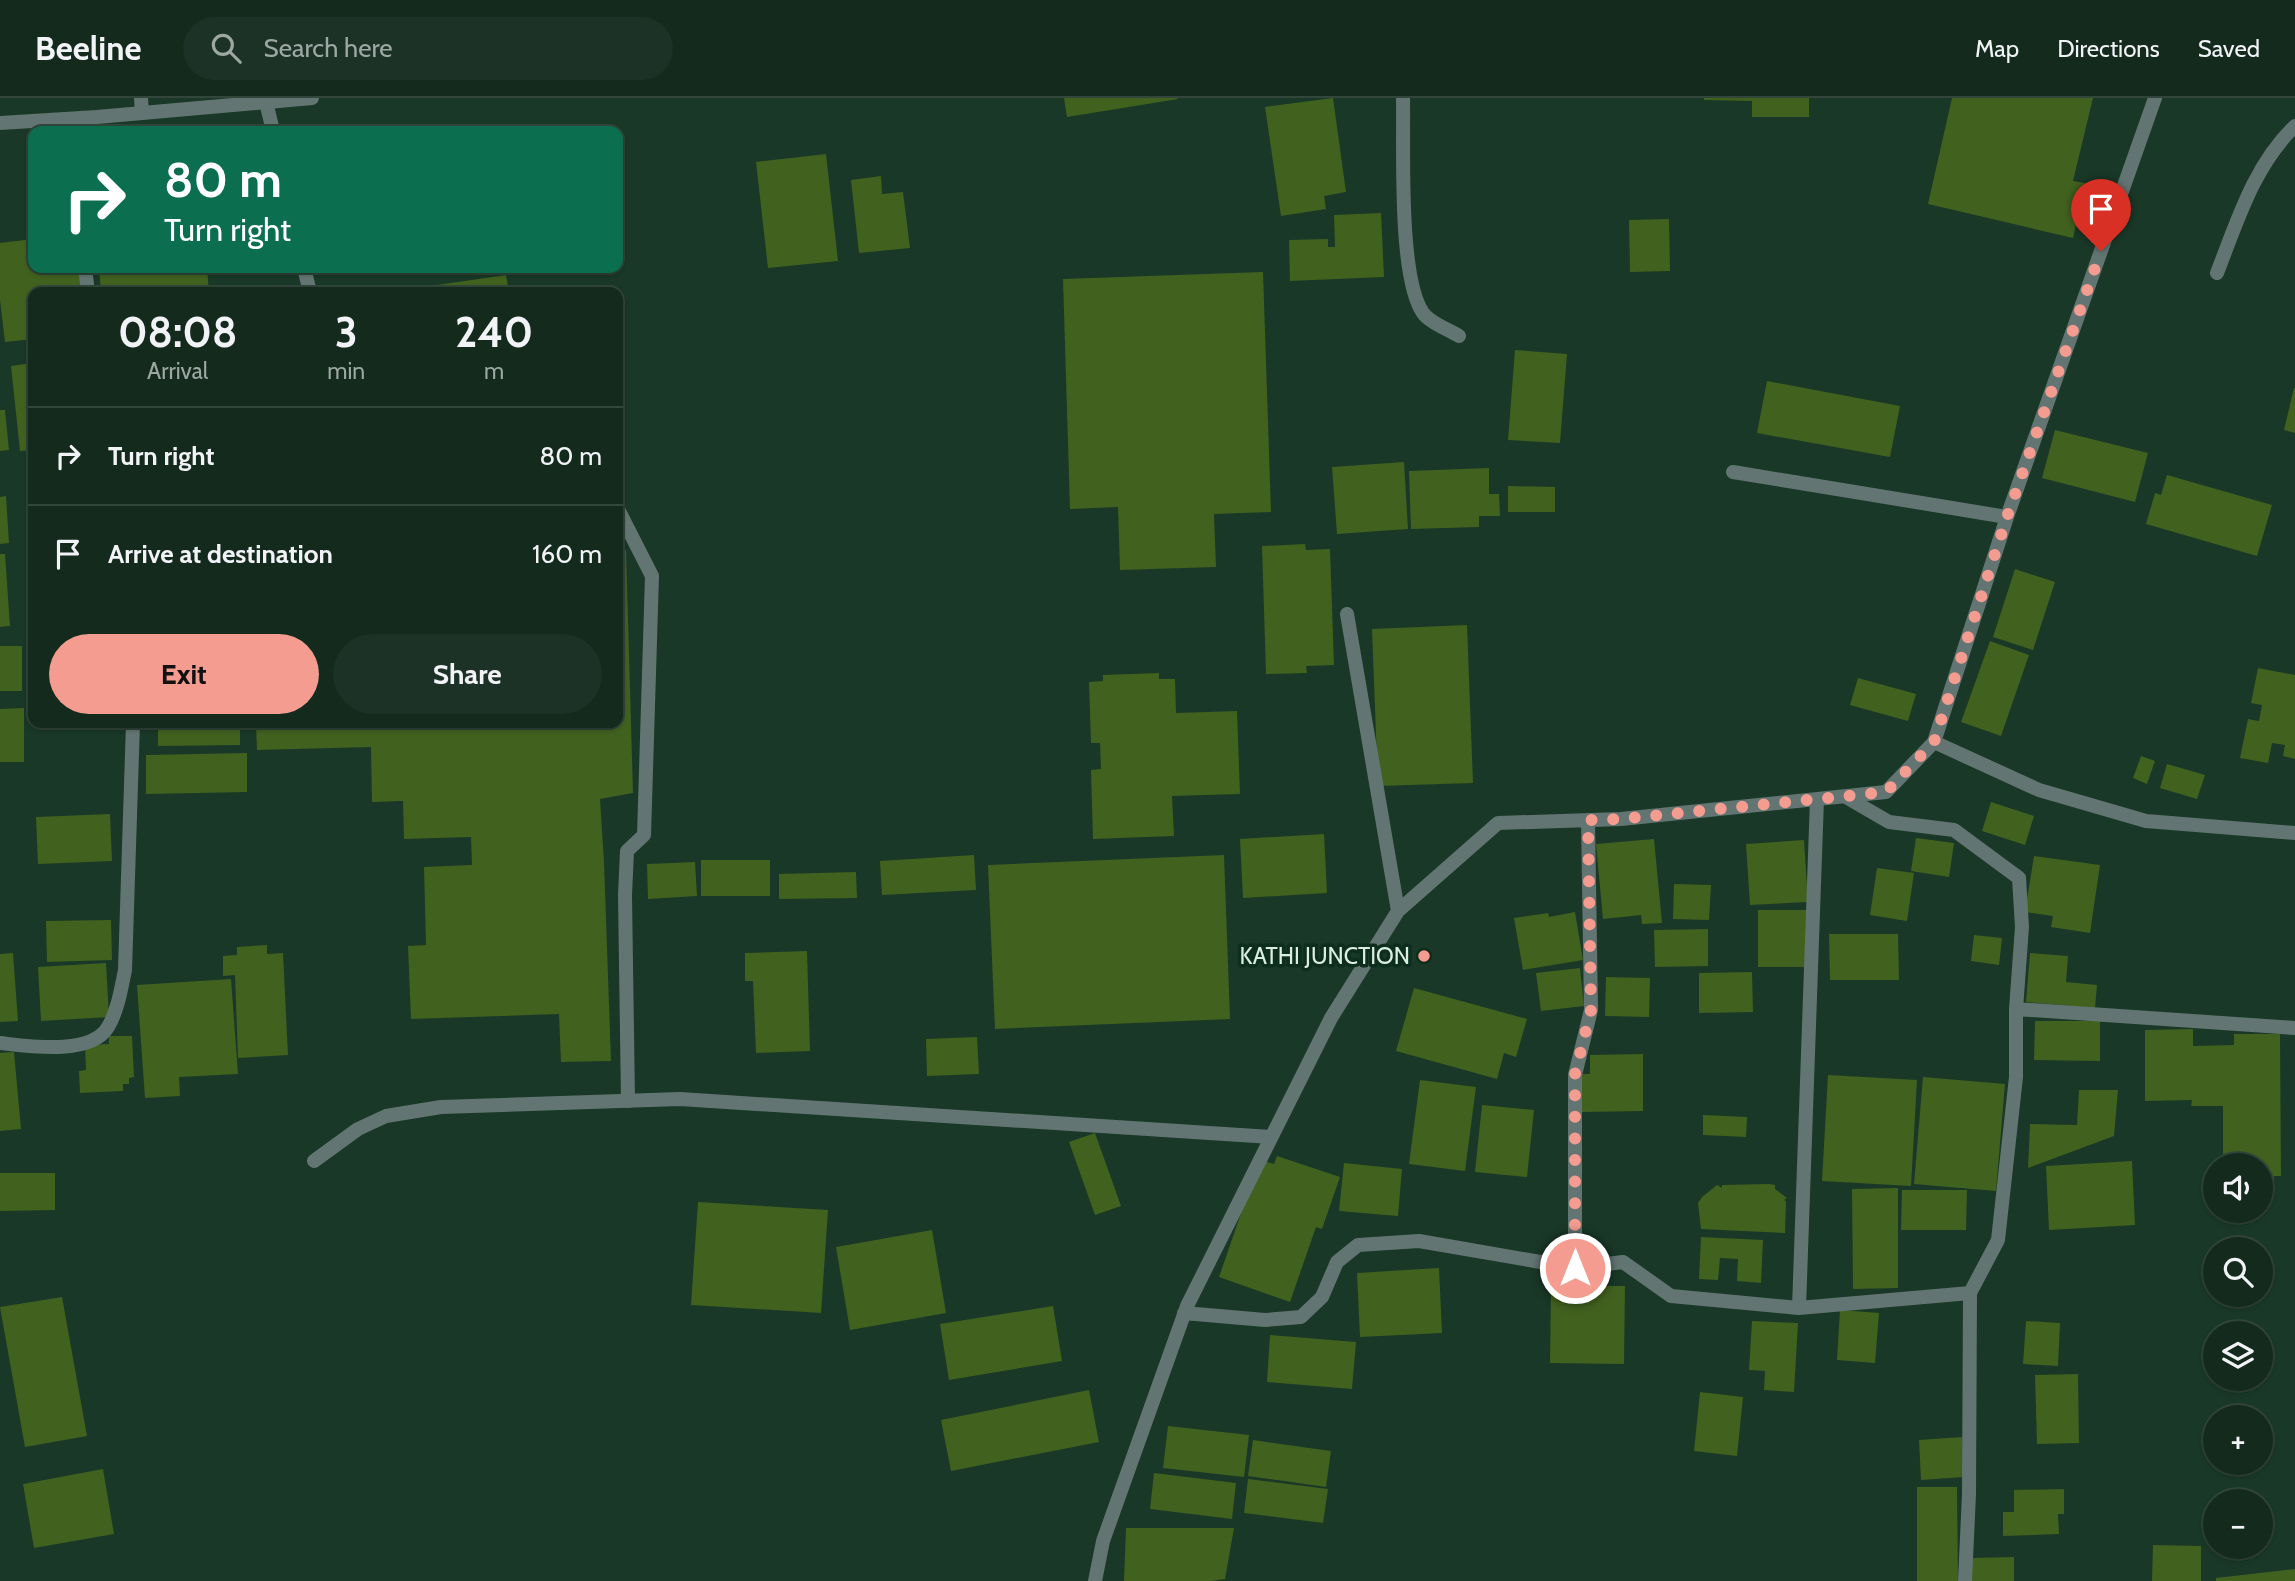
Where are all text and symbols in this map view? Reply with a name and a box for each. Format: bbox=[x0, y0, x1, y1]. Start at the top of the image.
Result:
search box bbox=[183, 17, 673, 80]
text: Beeline bbox=[35, 28, 141, 68]
icon: search bbox=[207, 29, 245, 67]
text: Search here bbox=[263, 32, 393, 64]
text: Map bbox=[1975, 34, 2019, 63]
text: Directions bbox=[2057, 34, 2160, 63]
text: Saved bbox=[2198, 34, 2260, 63]
text: 80 m bbox=[164, 150, 282, 209]
icon: right bbox=[49, 154, 140, 245]
pin bbox=[2071, 179, 2131, 251]
icon: arrive bbox=[2082, 190, 2120, 228]
text: Turn right bbox=[164, 210, 291, 249]
text: 08:08 bbox=[118, 306, 237, 358]
text: 3 bbox=[335, 306, 358, 358]
text: 240 bbox=[455, 306, 533, 358]
text: Arrival bbox=[147, 357, 208, 385]
text: min bbox=[327, 357, 365, 385]
text: m bbox=[484, 357, 504, 385]
icon: right bbox=[49, 437, 87, 475]
text: Turn right bbox=[108, 440, 214, 472]
text: 80 m bbox=[539, 440, 602, 472]
icon: arrive bbox=[49, 535, 87, 573]
text: Arrive at destination bbox=[108, 538, 333, 570]
text: 160 m bbox=[532, 538, 602, 570]
button: Exit bbox=[49, 634, 319, 714]
button: Share bbox=[333, 634, 602, 714]
place label: KATHI JUNCTION bbox=[1240, 942, 1410, 970]
marker: KATHI JUNCTION bbox=[1416, 948, 1432, 964]
map controls bbox=[2203, 1153, 2273, 1559]
button: sound bbox=[2203, 1153, 2273, 1223]
position arrow bbox=[1538, 1231, 1612, 1305]
button: search bbox=[2203, 1237, 2273, 1307]
button: layers bbox=[2203, 1321, 2273, 1391]
button: + bbox=[2203, 1405, 2273, 1475]
button: − bbox=[2203, 1489, 2273, 1559]

